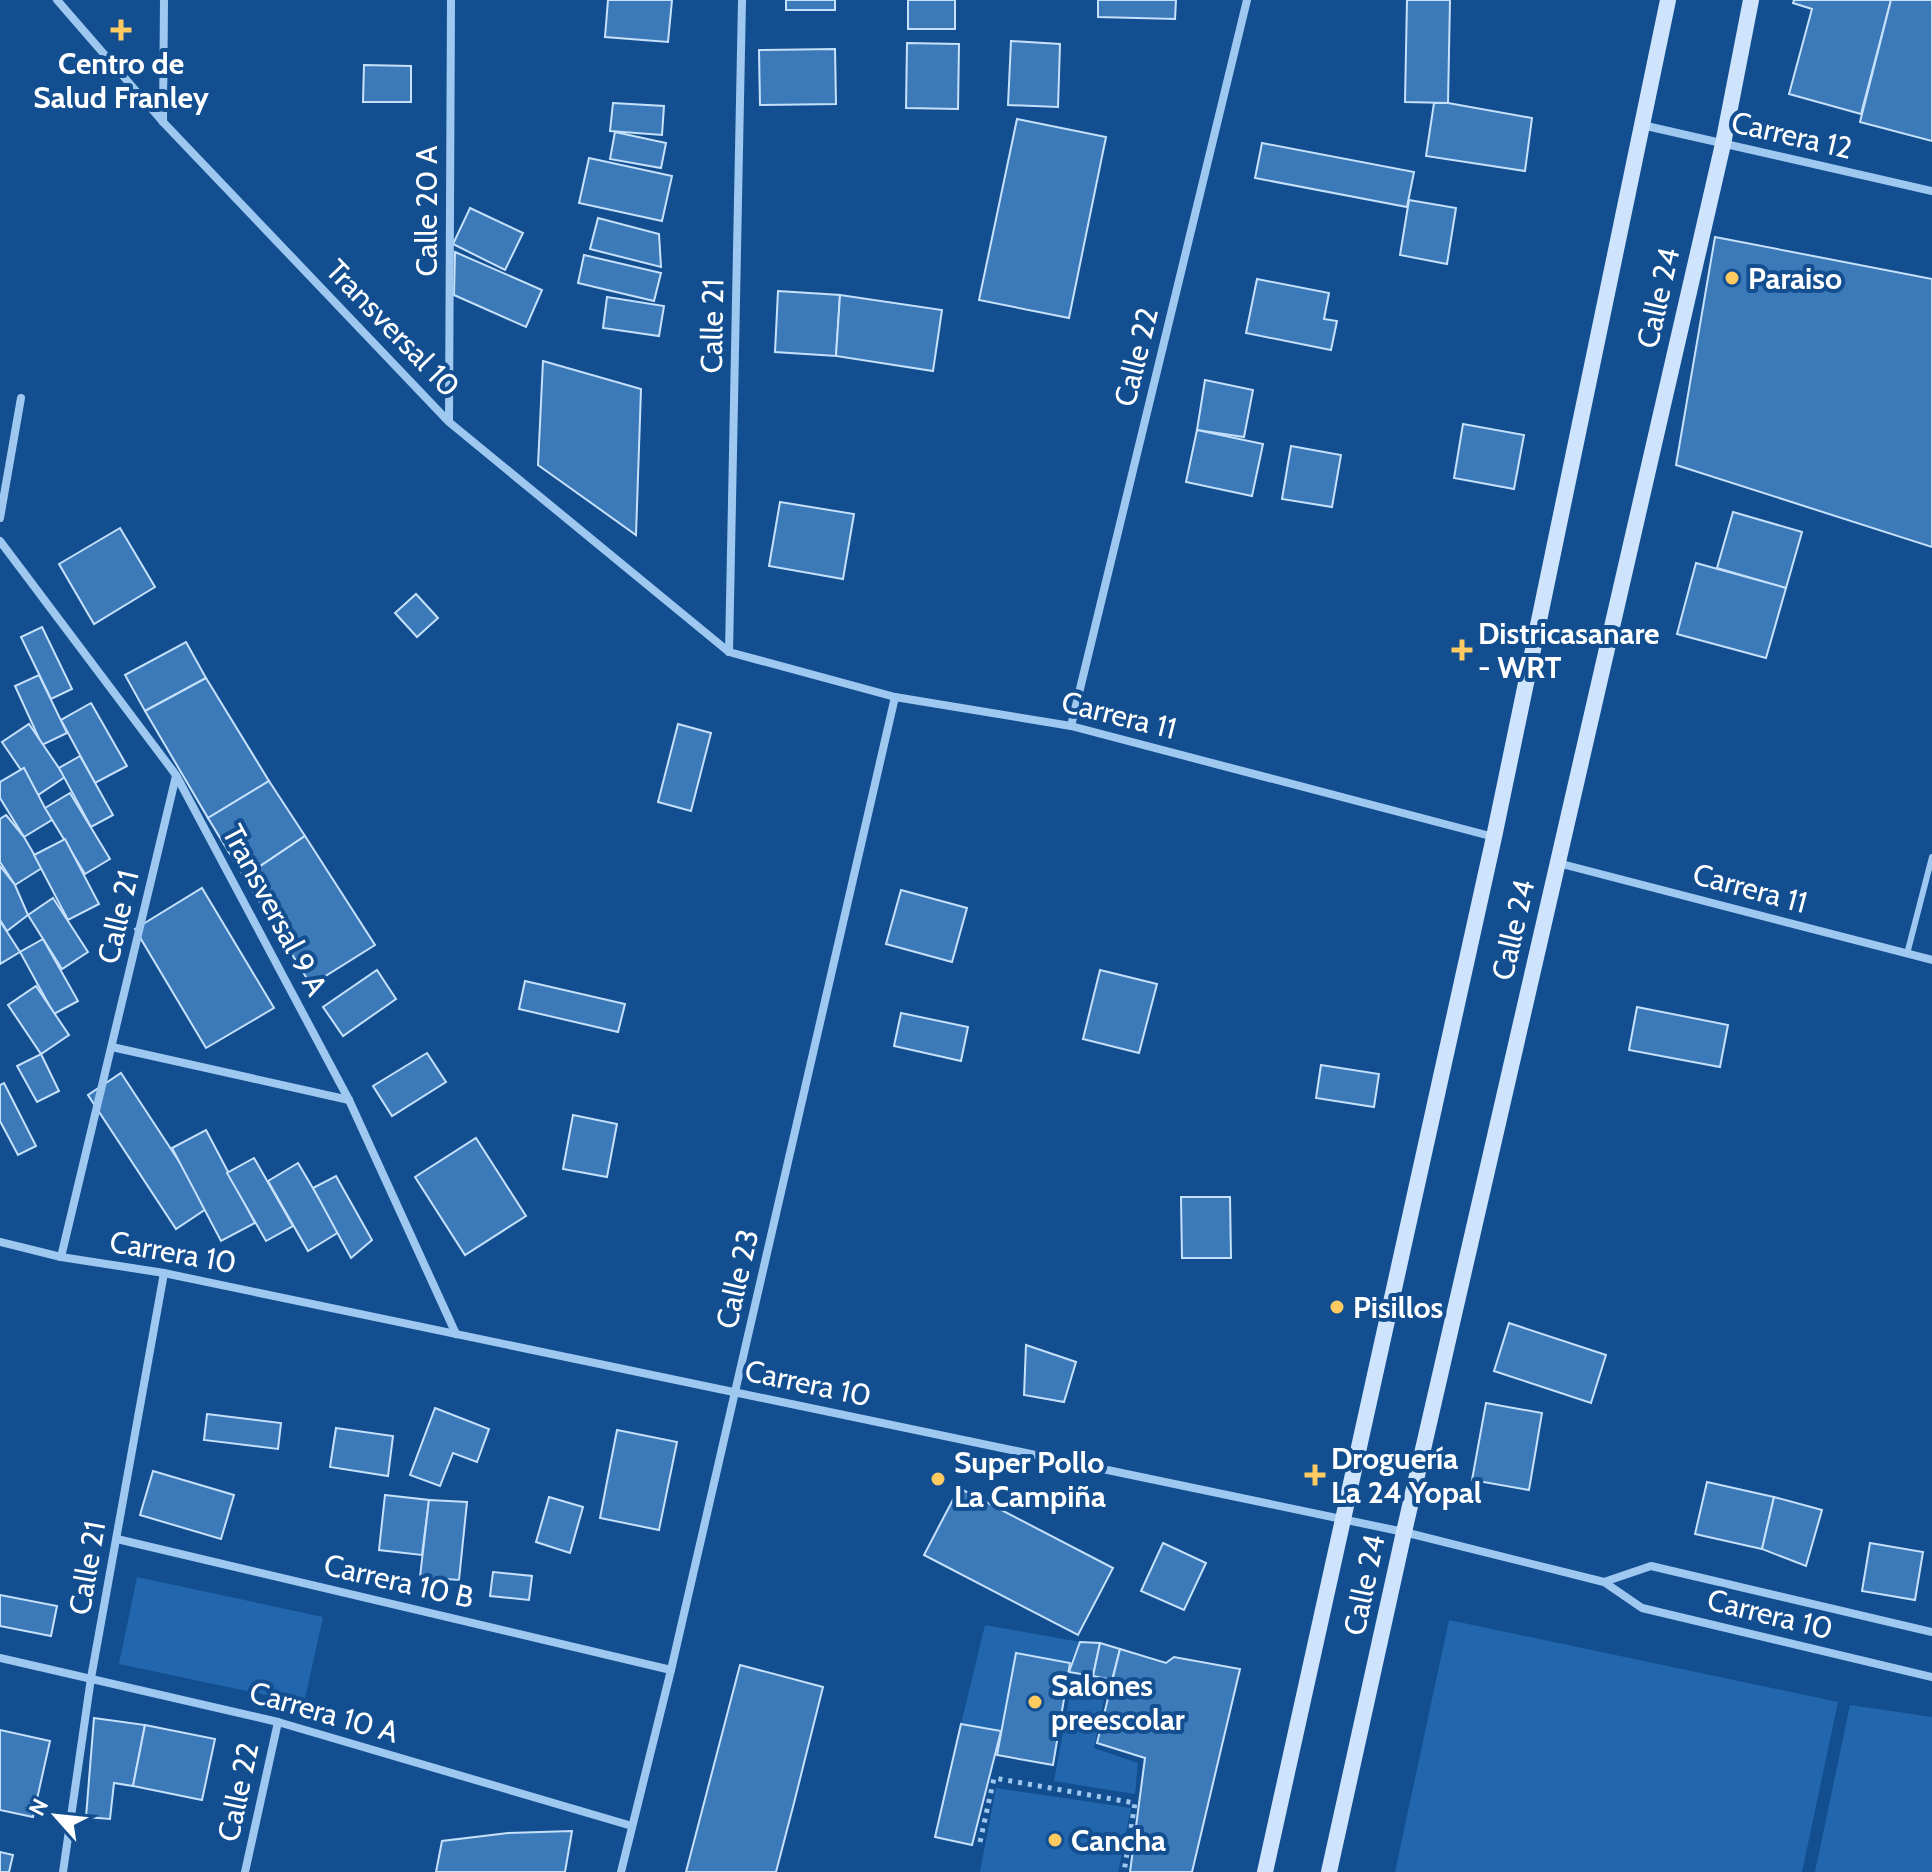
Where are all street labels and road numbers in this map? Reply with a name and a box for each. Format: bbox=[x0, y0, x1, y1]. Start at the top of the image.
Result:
street label: Carrera 12 bbox=[1728, 103, 1856, 167]
street label: Calle 20 A bbox=[408, 145, 445, 276]
street label: Calle 24 bbox=[1628, 244, 1688, 352]
street label: Transversal 10 bbox=[318, 252, 468, 404]
street label: Calle 21 bbox=[693, 278, 731, 374]
street label: Calle 22 bbox=[1106, 304, 1166, 410]
street label: Carrera 11 bbox=[1058, 683, 1180, 747]
street label: Transversal 9 A bbox=[214, 818, 336, 1002]
street label: Carrera 11 bbox=[1689, 855, 1811, 921]
street label: Calle 21 bbox=[89, 867, 147, 967]
street label: Calle 24 bbox=[1483, 876, 1543, 984]
street label: Carrera 10 bbox=[107, 1223, 239, 1281]
street label: Calle 23 bbox=[708, 1226, 766, 1332]
street label: Carrera 10 bbox=[742, 1352, 874, 1414]
street label: Calle 21 bbox=[61, 1518, 113, 1618]
street label: Calle 24 bbox=[1335, 1531, 1393, 1639]
street label: Carrera 10 B bbox=[320, 1546, 478, 1616]
street label: Carrera 10 bbox=[1703, 1581, 1837, 1647]
street label: Carrera 10 A bbox=[245, 1673, 403, 1751]
street label: Calle 22 bbox=[209, 1739, 267, 1845]

